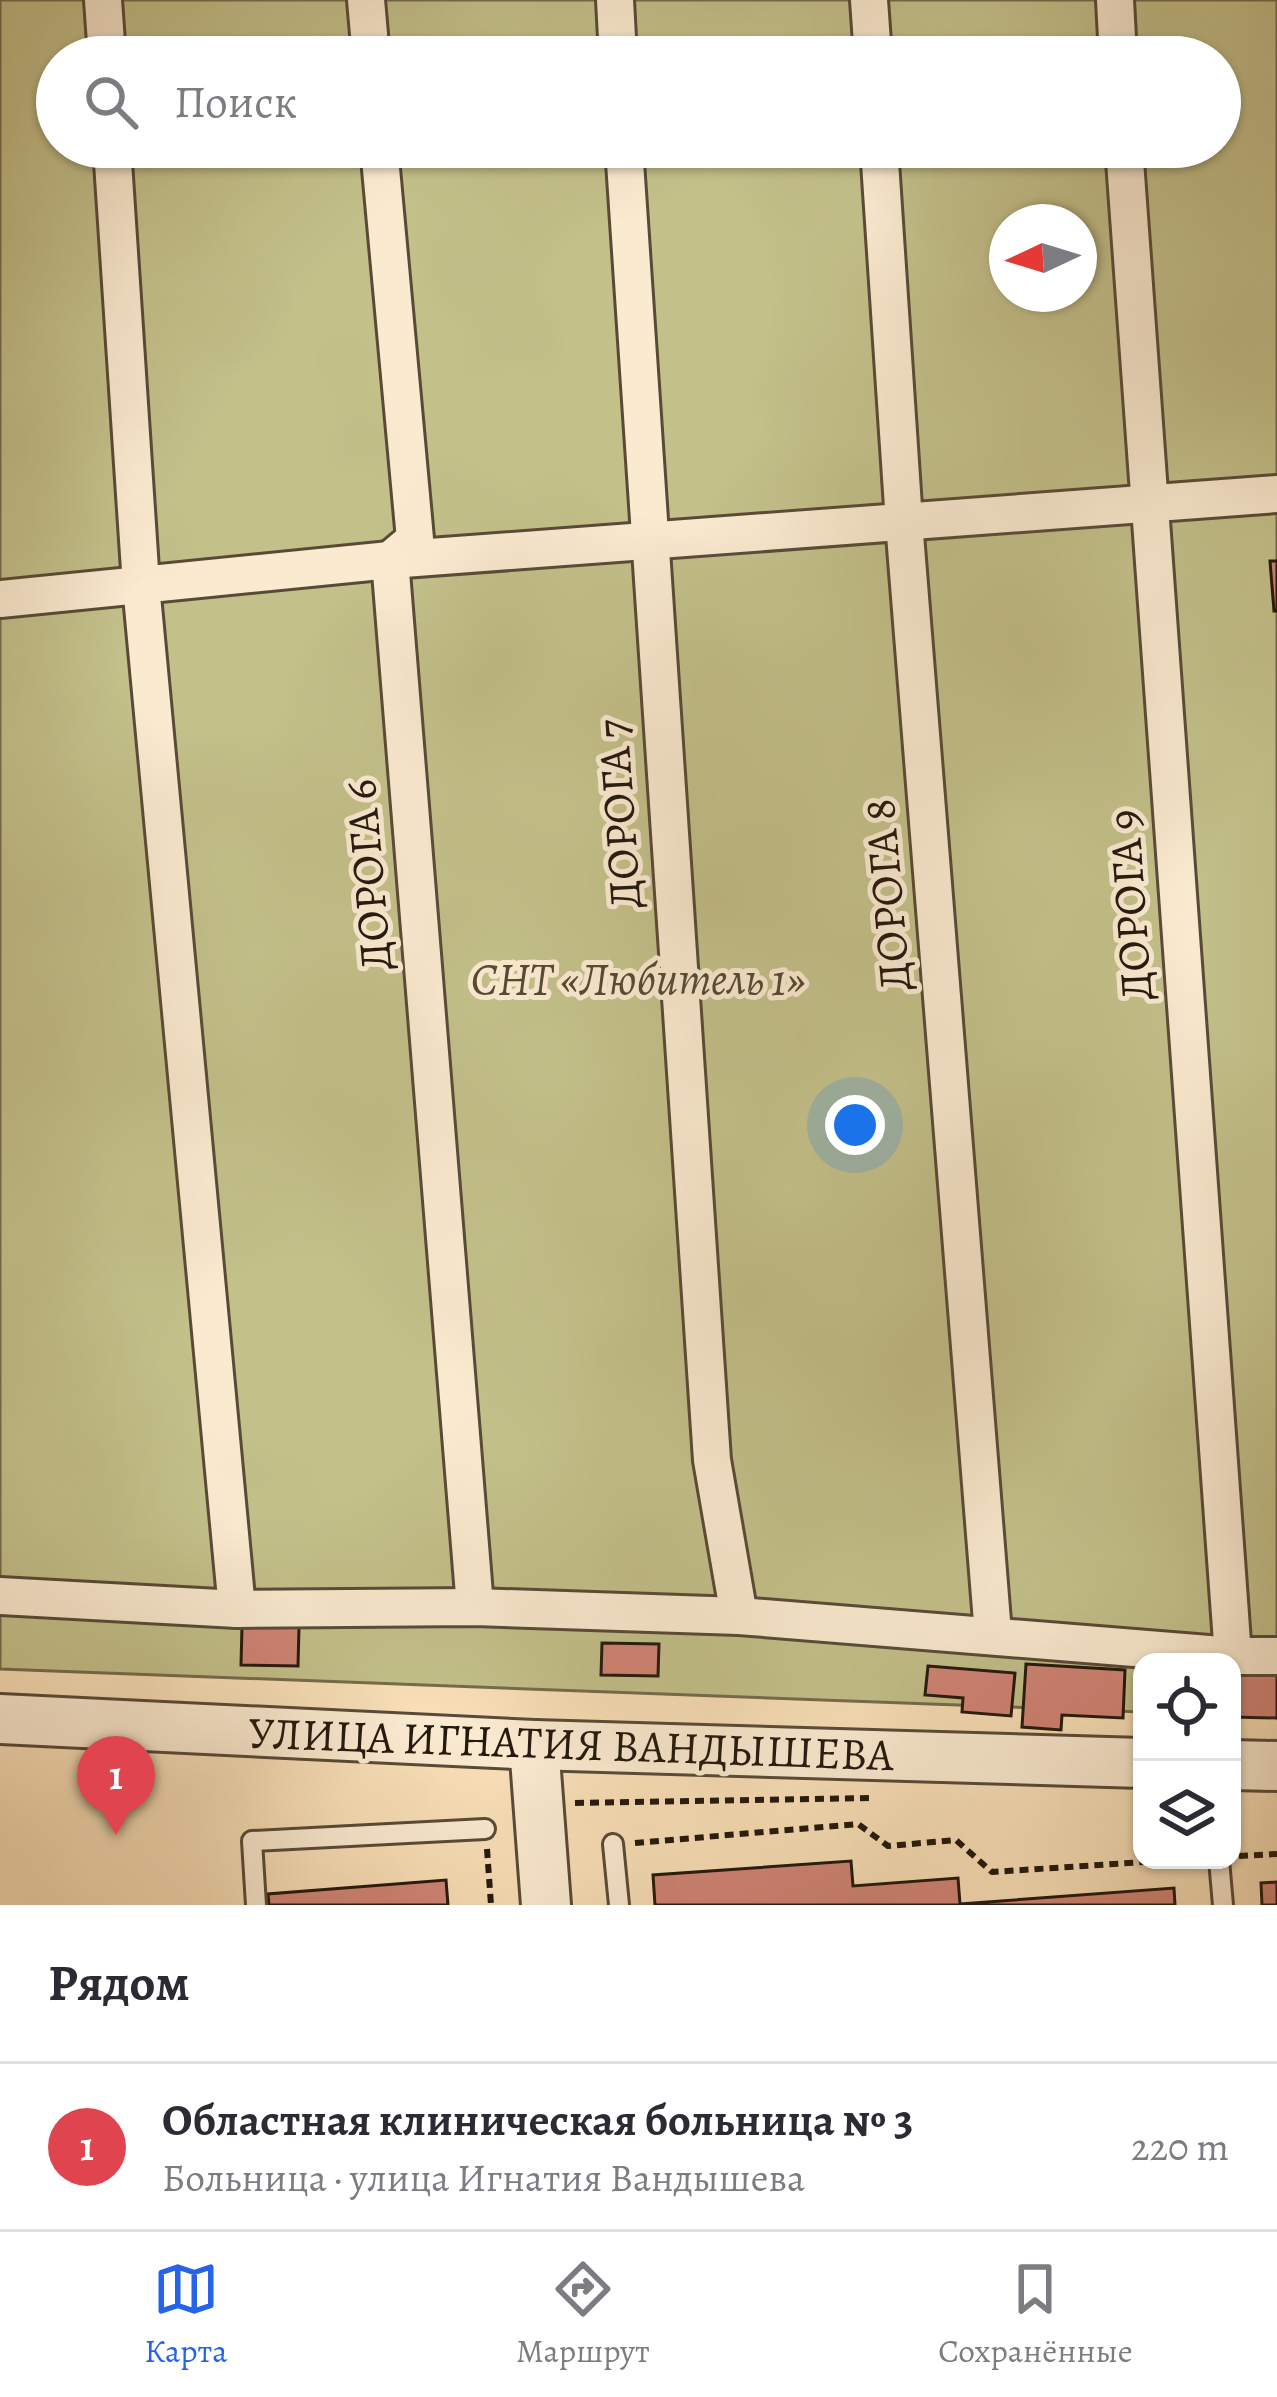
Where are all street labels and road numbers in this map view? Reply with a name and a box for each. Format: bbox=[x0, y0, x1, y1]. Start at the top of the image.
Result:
street label: ДОРОГА 7 bbox=[581, 717, 657, 911]
street label: ДОРОГА 6 bbox=[329, 777, 407, 973]
street label: ДОРОГА 8 bbox=[848, 796, 926, 994]
street label: ДОРОГА 9 bbox=[1092, 807, 1168, 1002]
street label: УЛИЦА ИГНАТИЯ ВАНДЫШЕВА bbox=[247, 1702, 895, 1786]

